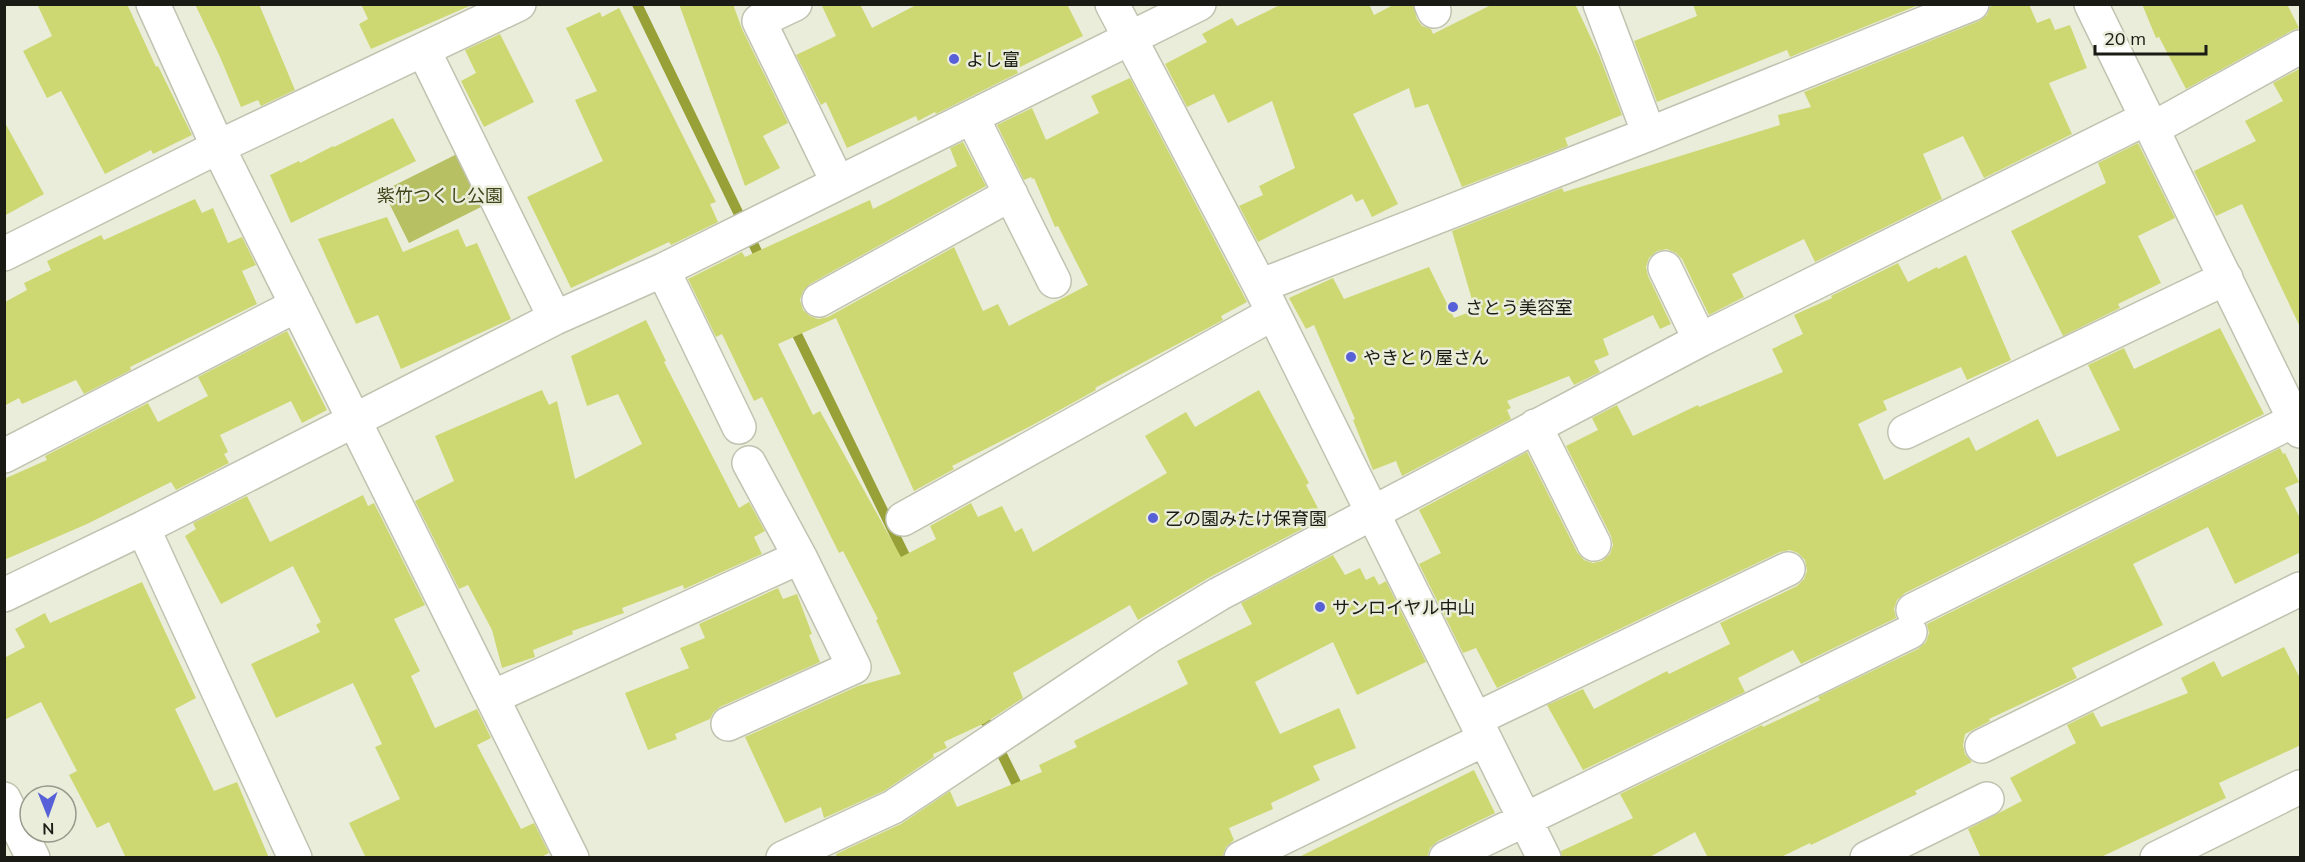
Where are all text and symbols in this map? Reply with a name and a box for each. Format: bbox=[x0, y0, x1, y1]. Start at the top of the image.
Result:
scale bar bbox=[2095, 18, 2206, 56]
text: 20 m bbox=[2104, 27, 2146, 50]
place label: よし富 bbox=[966, 48, 1020, 71]
marker: よし富 bbox=[947, 52, 961, 66]
park label: 紫竹つくし公園 bbox=[377, 184, 503, 207]
place label: さとう美容室 bbox=[1465, 296, 1573, 319]
marker: さとう美容室 bbox=[1446, 300, 1460, 314]
place label: やきとり屋さん bbox=[1363, 346, 1489, 369]
marker: やきとり屋さん bbox=[1344, 350, 1358, 364]
place label: 乙の園みたけ保育園 bbox=[1165, 507, 1327, 530]
marker: 乙の園みたけ保育園 bbox=[1146, 511, 1160, 525]
place label: サンロイヤル中山 bbox=[1332, 596, 1475, 619]
marker: サンロイヤル中山 bbox=[1313, 600, 1327, 614]
north arrow bbox=[18, 784, 78, 844]
text: N bbox=[42, 819, 54, 839]

